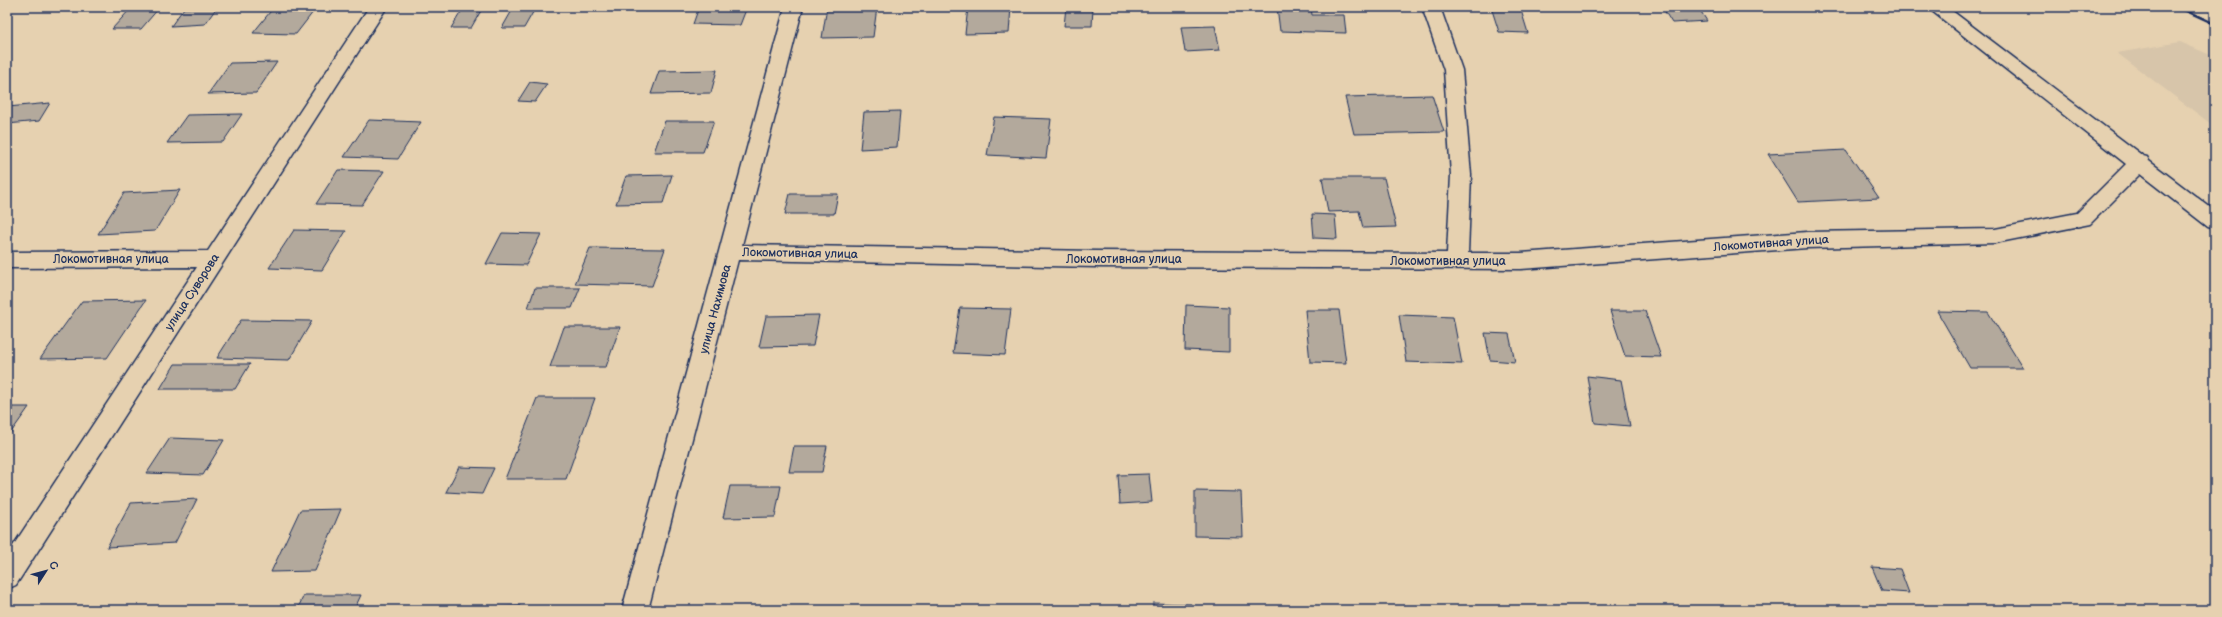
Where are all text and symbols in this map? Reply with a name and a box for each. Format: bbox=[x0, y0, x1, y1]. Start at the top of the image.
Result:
street label: Локомотивная улица bbox=[1712, 232, 1829, 255]
street label: Локомотивная улица bbox=[741, 245, 858, 262]
street label: улица Суворова bbox=[162, 251, 223, 334]
street label: Локомотивная улица bbox=[52, 252, 169, 267]
street label: Локомотивная улица bbox=[1065, 252, 1182, 267]
street label: Локомотивная улица bbox=[1389, 254, 1506, 269]
street label: улица Нахимова bbox=[696, 263, 735, 356]
north arrow bbox=[26, 551, 66, 591]
text: С bbox=[46, 558, 61, 573]

